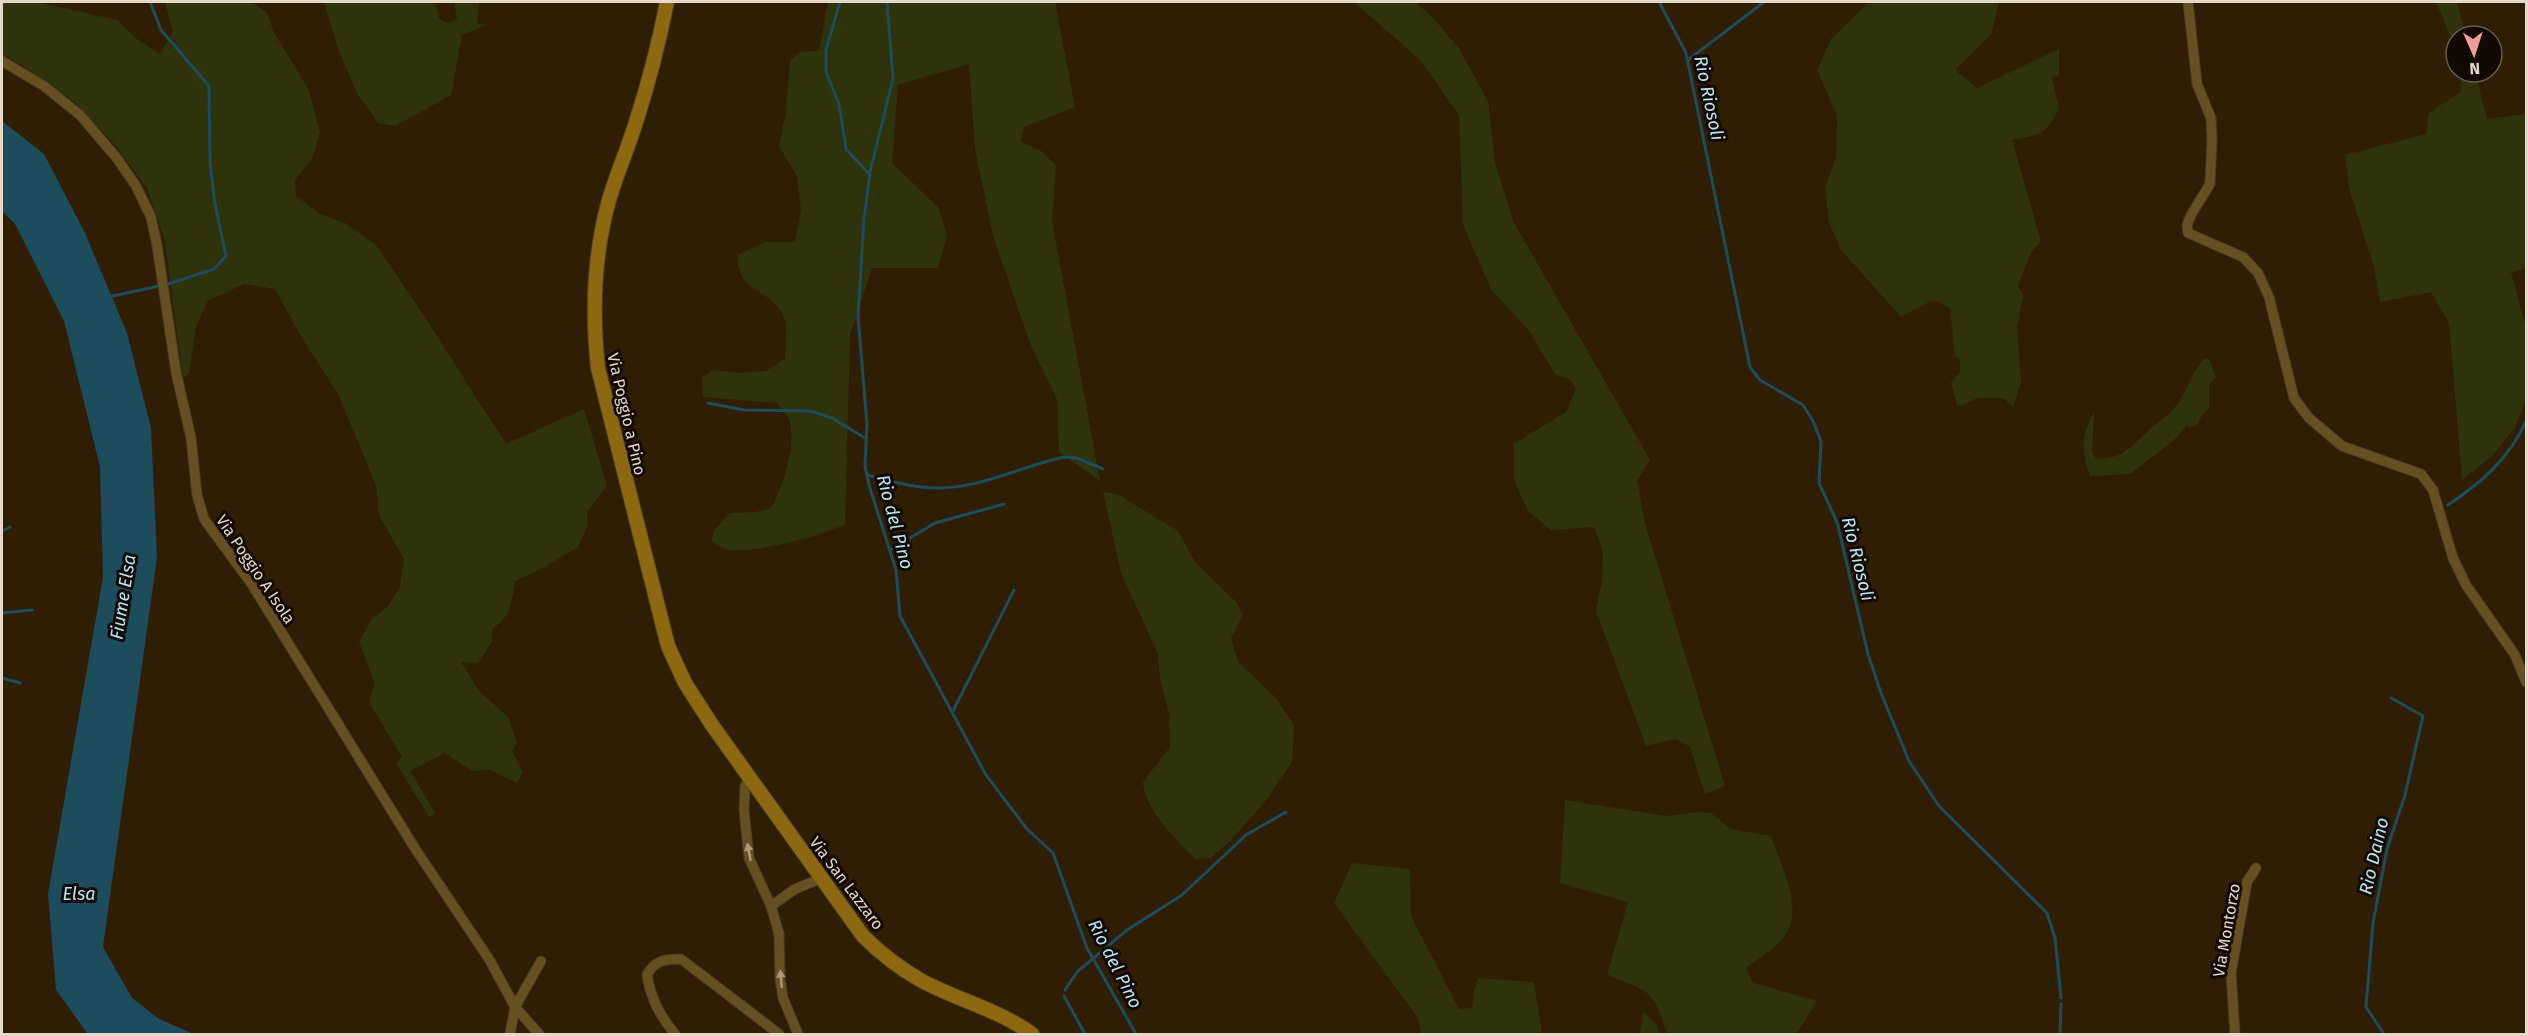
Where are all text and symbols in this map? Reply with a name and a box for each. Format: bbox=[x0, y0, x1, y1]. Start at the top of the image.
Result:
north arrow bbox=[2444, 24, 2504, 84]
water label: Rio Riosoli bbox=[1689, 54, 1729, 142]
text: N bbox=[2469, 59, 2481, 78]
street label: Via Poggio a Pino bbox=[603, 351, 650, 477]
water label: Rio del Pino bbox=[872, 472, 918, 572]
street label: Via Poggio A Isola bbox=[212, 511, 299, 627]
water label: Rio Riosoli bbox=[1837, 515, 1879, 603]
water label: Fiume Elsa bbox=[105, 553, 141, 641]
water label: Rio Daino bbox=[2354, 815, 2394, 897]
street label: Via San Lazzaro bbox=[805, 833, 888, 934]
one-way arrow bbox=[744, 842, 753, 861]
street label: Via Montorzo bbox=[2209, 882, 2244, 978]
water label: Elsa bbox=[62, 883, 96, 905]
water label: Rio del Pino bbox=[1083, 916, 1147, 1012]
one-way arrow bbox=[776, 970, 786, 989]

